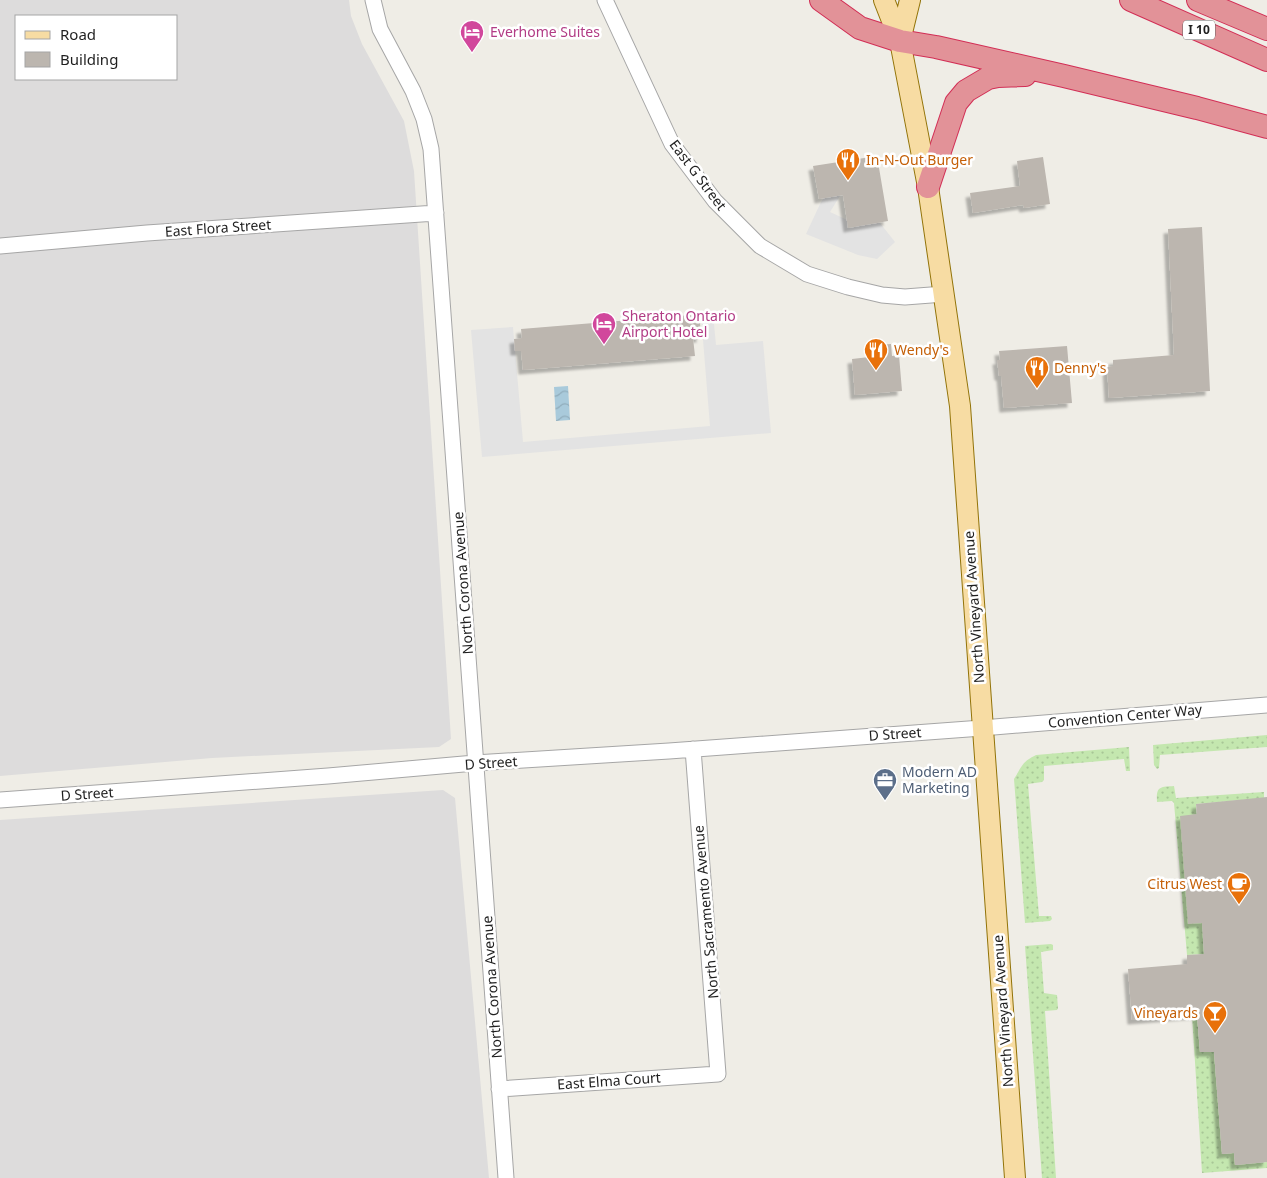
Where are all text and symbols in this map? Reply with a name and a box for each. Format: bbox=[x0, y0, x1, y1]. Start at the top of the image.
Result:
legend bbox=[15, 15, 178, 80]
hotel icon: Everhome Suites bbox=[459, 19, 485, 53]
road number: I 10 bbox=[1183, 20, 1215, 40]
place label: Everhome Suites bbox=[490, 22, 600, 41]
text: Road bbox=[60, 24, 96, 44]
text: Building bbox=[60, 49, 118, 69]
street label: East G Street bbox=[666, 135, 731, 214]
restaurant icon: In-N-Out Burger bbox=[835, 147, 861, 181]
place label: In-N-Out Burger bbox=[866, 150, 973, 169]
street label: East Flora Street bbox=[164, 214, 272, 241]
place label: Sheraton Ontario Airport Hotel bbox=[622, 306, 736, 341]
hotel icon: Sheraton Ontario Airport Hotel bbox=[591, 311, 617, 345]
restaurant icon: Wendy's bbox=[863, 337, 889, 371]
place label: Wendy's bbox=[894, 340, 949, 359]
restaurant icon: Denny's bbox=[1024, 355, 1050, 389]
place label: Denny's bbox=[1054, 358, 1107, 377]
street label: North Corona Avenue bbox=[448, 511, 477, 655]
street label: North Vineyard Avenue bbox=[959, 530, 988, 684]
street label: Convention Center Way bbox=[1047, 699, 1204, 732]
street label: D Street bbox=[868, 722, 922, 745]
street label: D Street bbox=[464, 751, 518, 774]
place label: Modern AD Marketing bbox=[902, 762, 977, 797]
office icon: Modern AD Marketing bbox=[872, 767, 898, 801]
street label: D Street bbox=[60, 782, 114, 805]
street label: North Sacramento Avenue bbox=[688, 825, 723, 999]
cafe icon: Citrus West bbox=[1226, 871, 1252, 905]
place label: Citrus West bbox=[1147, 874, 1222, 893]
street label: North Corona Avenue bbox=[477, 915, 506, 1059]
street label: North Vineyard Avenue bbox=[988, 934, 1017, 1088]
bar icon: Vineyards bbox=[1202, 1000, 1228, 1034]
place label: Vineyards bbox=[1134, 1003, 1198, 1022]
street label: East Elma Court bbox=[557, 1067, 661, 1094]

